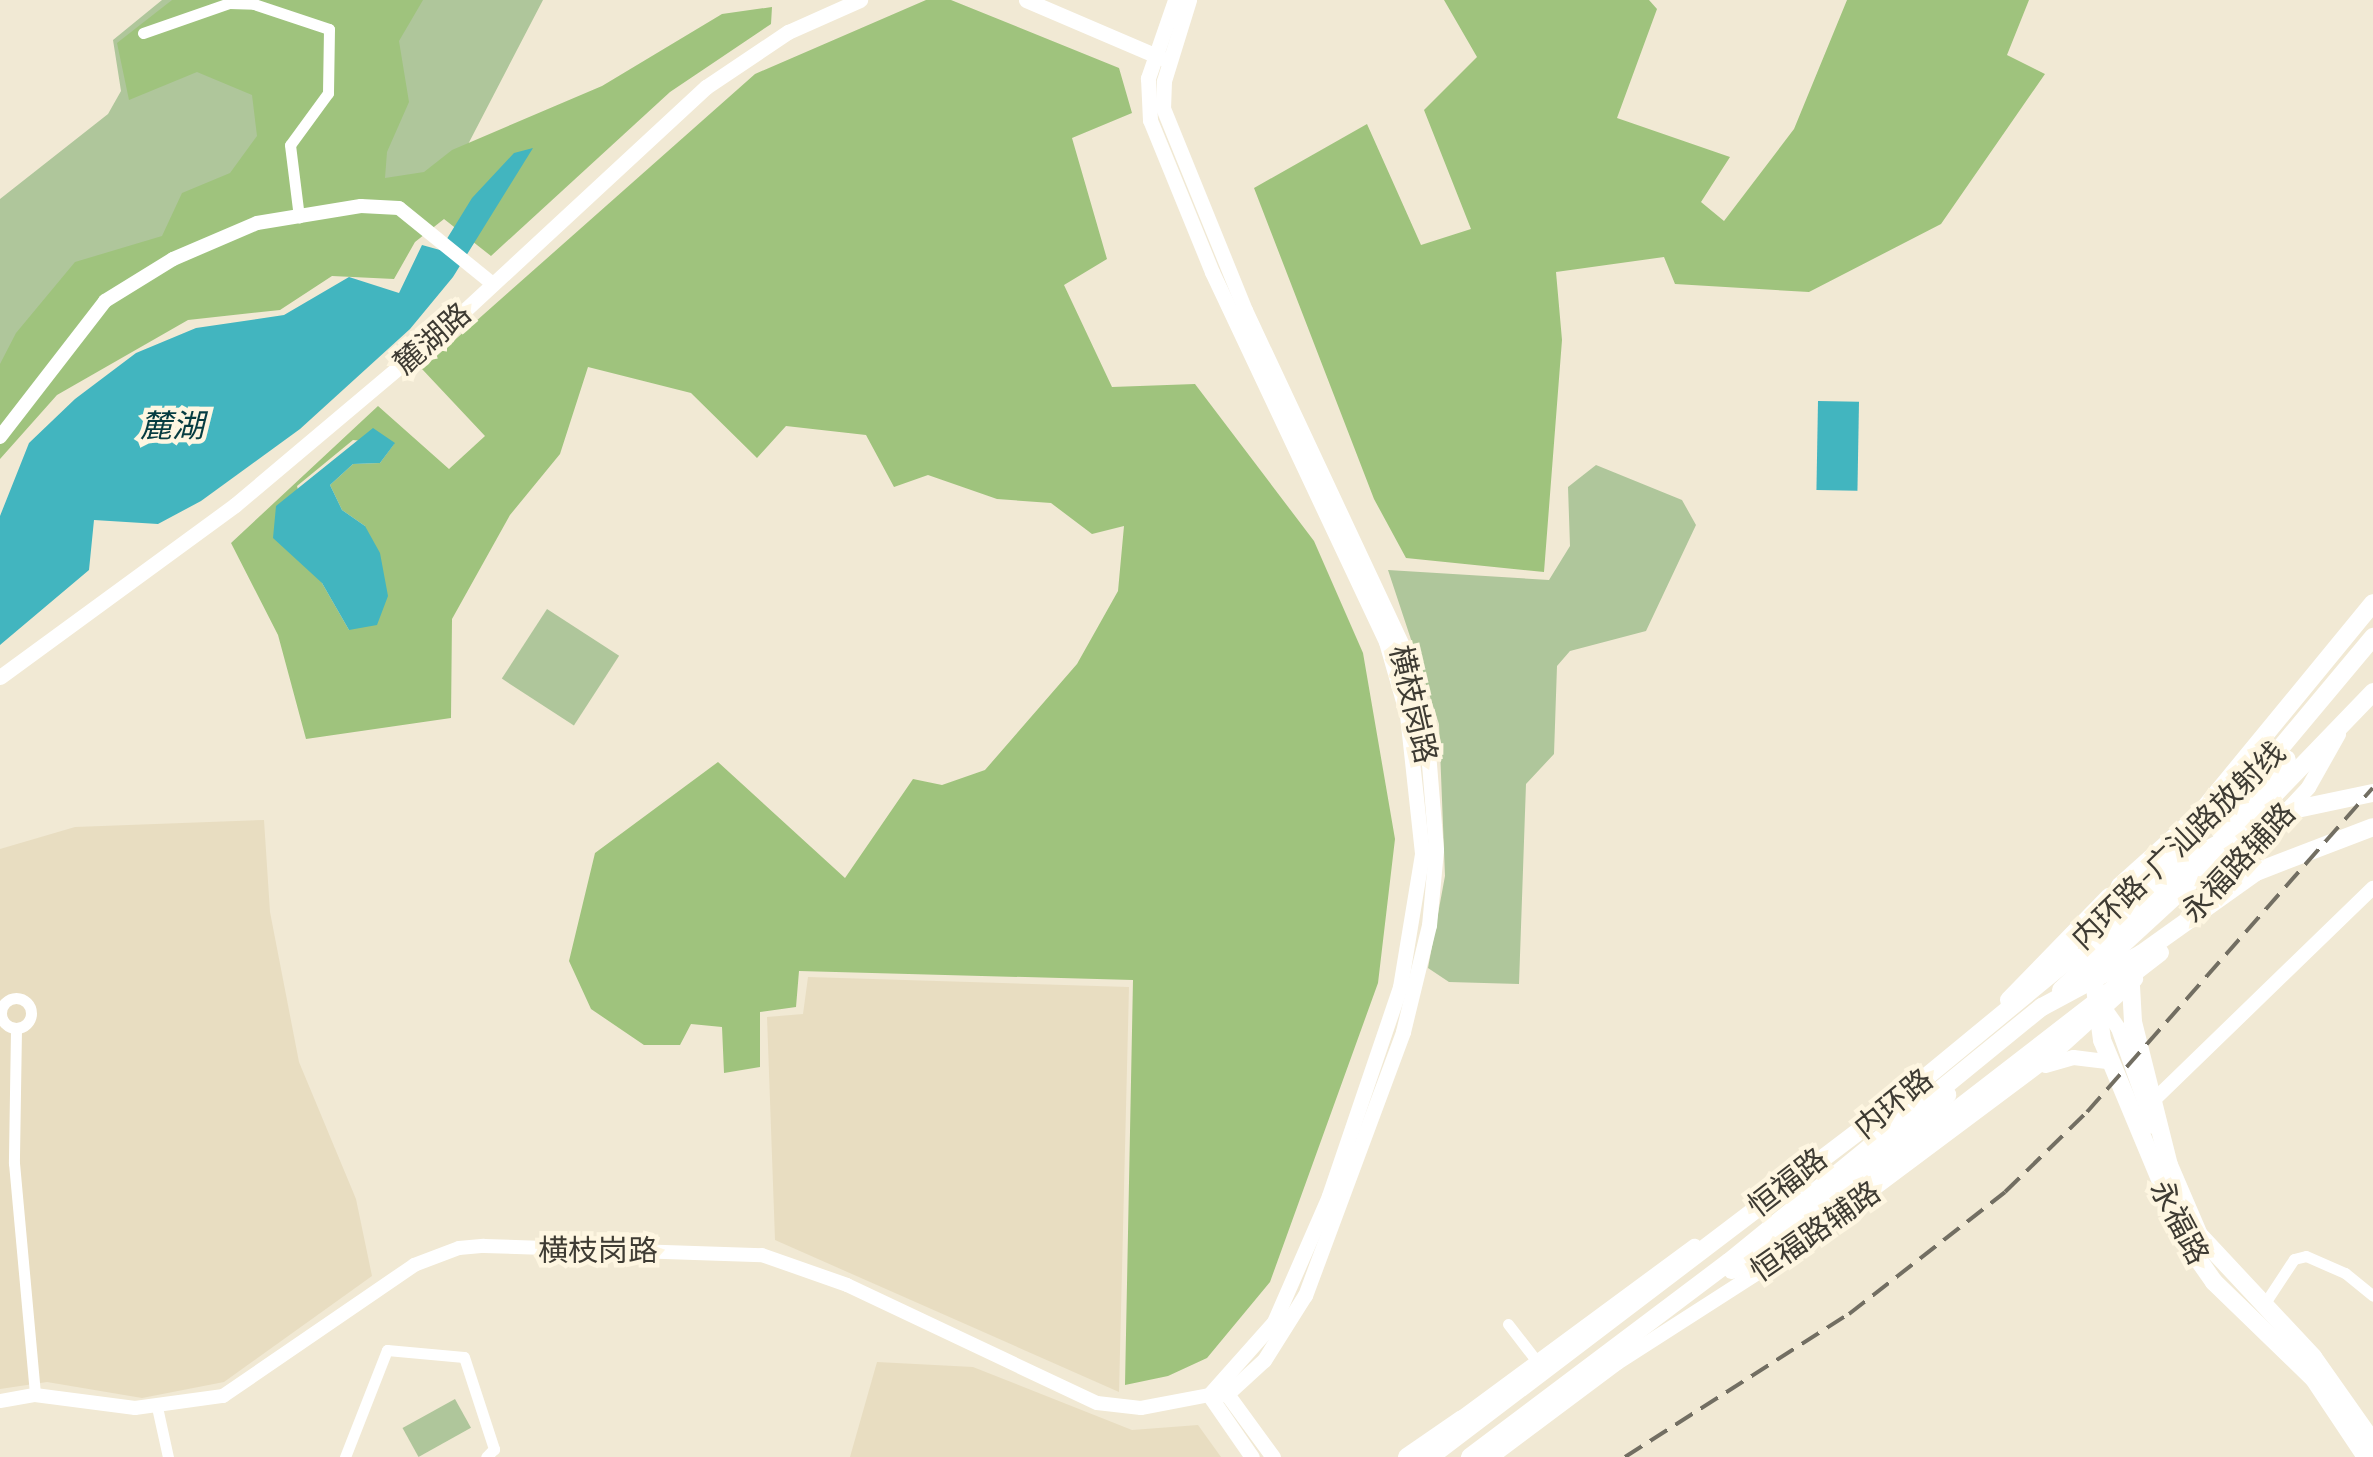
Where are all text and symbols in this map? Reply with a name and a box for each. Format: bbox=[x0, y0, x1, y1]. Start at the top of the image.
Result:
street label: 麓湖路 bbox=[386, 295, 478, 381]
water label: 麓湖 bbox=[140, 406, 204, 444]
street label: 横枝岗路 bbox=[1383, 641, 1445, 767]
street label: 内环路-广汕路放射线 bbox=[2064, 734, 2292, 956]
street label: 永福路辅路 bbox=[2174, 795, 2302, 929]
street label: 内环路 bbox=[1847, 1061, 1939, 1145]
street label: 恒福路 bbox=[1740, 1140, 1834, 1224]
street label: 恒福路辅路 bbox=[1743, 1173, 1887, 1289]
street label: 永福路 bbox=[2143, 1174, 2217, 1270]
street label: 横枝岗路 bbox=[538, 1232, 658, 1268]

